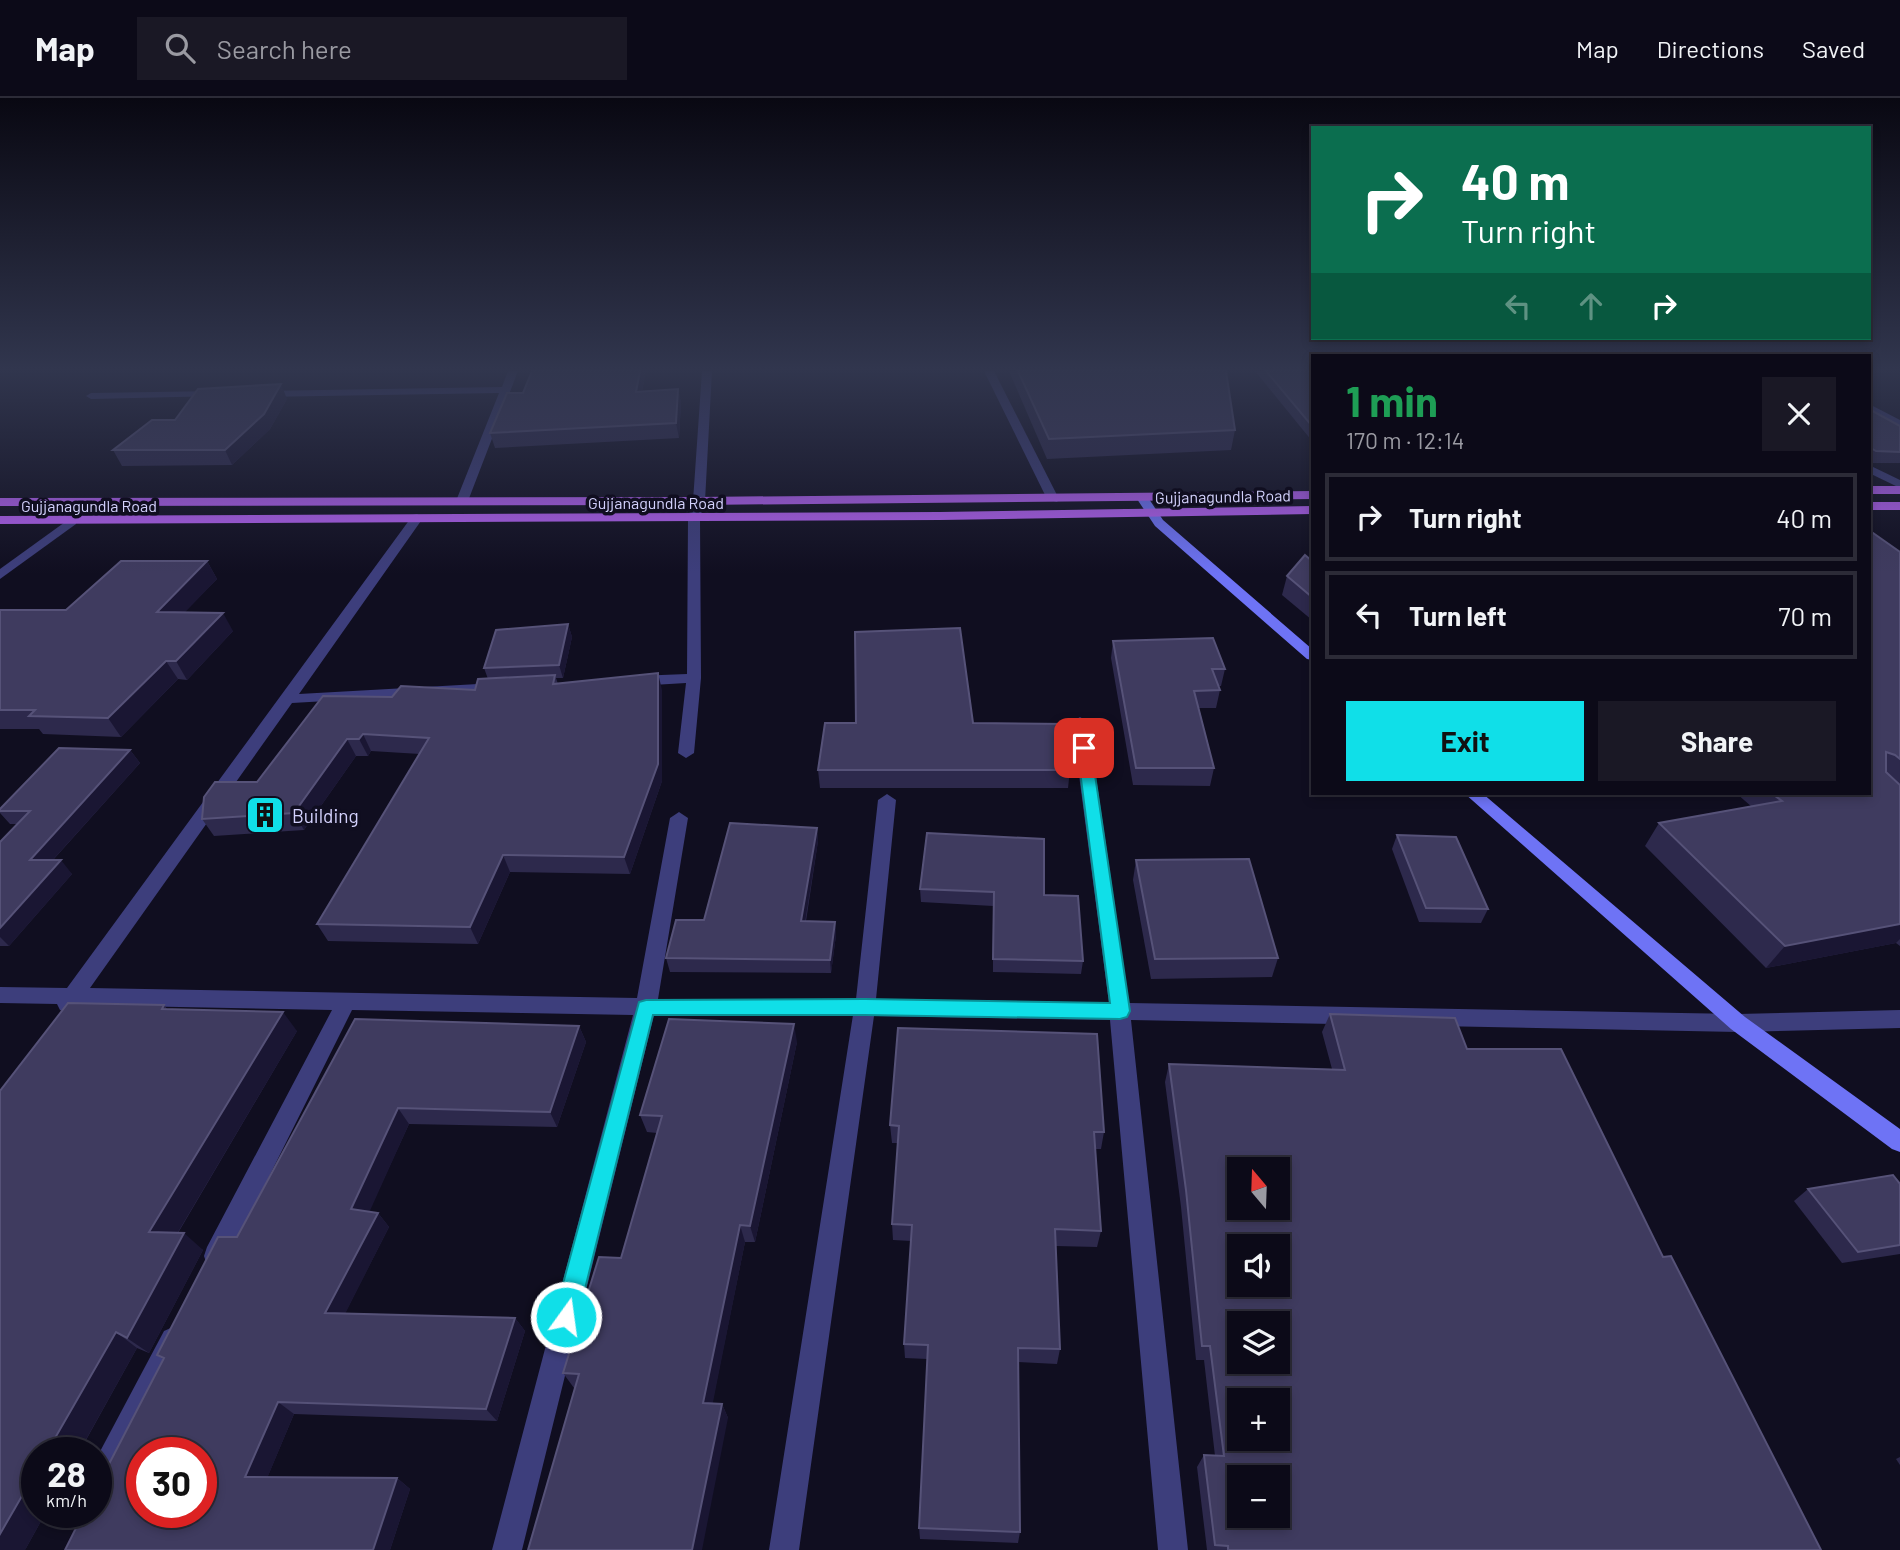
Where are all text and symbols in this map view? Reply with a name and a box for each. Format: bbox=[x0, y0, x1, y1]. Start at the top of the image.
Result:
search box bbox=[137, 17, 627, 80]
text: Map bbox=[35, 28, 95, 68]
icon: search bbox=[161, 29, 199, 67]
text: Search here bbox=[217, 33, 352, 64]
text: Map bbox=[1576, 34, 1619, 63]
text: Directions bbox=[1657, 34, 1764, 63]
text: Saved bbox=[1802, 34, 1865, 63]
text: 40 m bbox=[1461, 151, 1569, 210]
icon: right bbox=[1346, 154, 1437, 245]
text: Turn right bbox=[1461, 211, 1596, 249]
icon: left bbox=[1499, 287, 1537, 325]
icon: ahead bbox=[1572, 287, 1610, 325]
icon: right bbox=[1645, 287, 1683, 325]
text: 1 min bbox=[1346, 375, 1438, 425]
button: close bbox=[1762, 377, 1836, 451]
text: 170 m · 12:14 bbox=[1346, 426, 1464, 454]
street label: Gujjanagundla Road bbox=[1155, 485, 1291, 507]
street label: Gujjanagundla Road bbox=[588, 493, 724, 512]
street label: Gujjanagundla Road bbox=[21, 496, 157, 515]
icon: right bbox=[1350, 498, 1388, 536]
text: Turn right bbox=[1409, 502, 1522, 533]
text: 40 m bbox=[1776, 502, 1832, 533]
icon: left bbox=[1350, 596, 1388, 634]
text: Turn left bbox=[1409, 600, 1507, 631]
text: 70 m bbox=[1778, 600, 1832, 631]
button: Exit bbox=[1346, 701, 1584, 781]
button: Share bbox=[1598, 701, 1836, 781]
pin bbox=[1054, 718, 1114, 778]
icon: arrive bbox=[1065, 729, 1103, 767]
building icon: Building bbox=[244, 794, 286, 836]
place label: Building bbox=[292, 804, 359, 827]
north arrow bbox=[1227, 1157, 1290, 1220]
map controls bbox=[1227, 1157, 1290, 1528]
button: sound bbox=[1227, 1234, 1290, 1297]
position arrow bbox=[529, 1280, 603, 1354]
button: layers bbox=[1227, 1311, 1290, 1374]
button: + bbox=[1227, 1388, 1290, 1451]
speed limit sign: 30 bbox=[126, 1437, 217, 1528]
text: 28 bbox=[47, 1452, 86, 1494]
button: − bbox=[1227, 1465, 1290, 1528]
text: km/h bbox=[46, 1489, 87, 1511]

